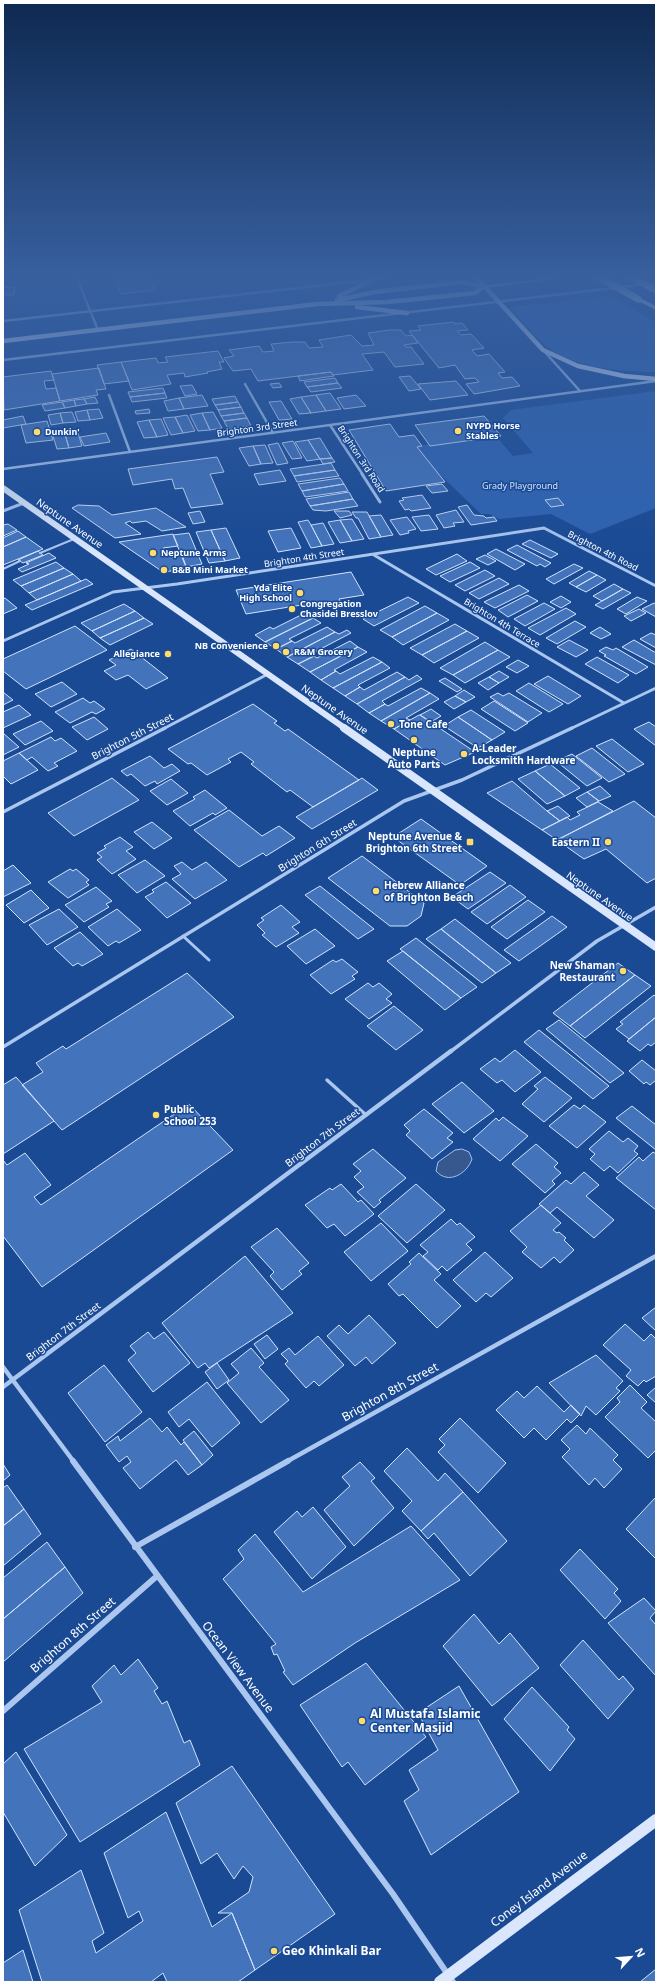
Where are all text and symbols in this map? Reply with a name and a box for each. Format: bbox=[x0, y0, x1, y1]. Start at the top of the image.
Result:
street label: Brighton 3rd Street bbox=[216, 415, 299, 440]
place label: NYPD Horse Stables bbox=[466, 419, 520, 442]
street label: Brighton 3rd Road bbox=[335, 423, 388, 495]
place label: Dunkin' bbox=[45, 425, 80, 438]
marker: NYPD Horse Stables bbox=[453, 426, 463, 436]
marker: Dunkin' bbox=[32, 427, 42, 437]
park label: Grady Playground bbox=[482, 479, 558, 492]
street label: Neptune Avenue bbox=[34, 495, 107, 552]
street label: Brighton 4th Road bbox=[566, 527, 641, 574]
street label: Brighton 4th Street bbox=[263, 545, 346, 570]
place label: Neptune Arms bbox=[161, 546, 227, 559]
marker: Neptune Arms bbox=[148, 548, 158, 558]
place label: B&B Mini Market bbox=[172, 563, 248, 576]
marker: B&B Mini Market bbox=[159, 565, 169, 575]
place label: Yda Elite High School bbox=[239, 581, 292, 604]
marker: Yda Elite High School bbox=[295, 588, 305, 598]
street label: Brighton 4th Terrace bbox=[462, 595, 543, 651]
place label: Congregation Chasidei Bresslov bbox=[300, 597, 379, 620]
marker: Congregation Chasidei Bresslov bbox=[287, 604, 297, 614]
place label: NB Convenience bbox=[195, 639, 268, 652]
marker: NB Convenience bbox=[271, 641, 281, 651]
place label: R&M Grocery bbox=[294, 645, 354, 658]
place label: Allegiance bbox=[113, 647, 160, 660]
marker: R&M Grocery bbox=[281, 647, 291, 657]
marker: Allegiance bbox=[163, 649, 173, 659]
street label: Neptune Avenue bbox=[299, 681, 372, 738]
street label: Brighton 5th Street bbox=[89, 709, 176, 763]
place label: Tone Cafe bbox=[399, 717, 448, 731]
marker: Tone Cafe bbox=[386, 719, 396, 729]
marker: Neptune Auto Parts bbox=[409, 735, 419, 745]
place label: A-Leader Locksmith Hardware bbox=[472, 741, 575, 767]
place label: Neptune Auto Parts bbox=[388, 745, 440, 771]
marker: A-Leader Locksmith Hardware bbox=[459, 749, 469, 759]
street label: Brighton 6th Street bbox=[275, 815, 359, 875]
place label: Neptune Avenue & Brighton 6th Street bbox=[366, 829, 463, 855]
place label: Eastern II bbox=[552, 835, 600, 849]
marker: Neptune Avenue & Brighton 6th Street bbox=[465, 837, 475, 847]
marker: Eastern II bbox=[603, 837, 613, 847]
street label: Neptune Avenue bbox=[564, 868, 637, 925]
place label: Hebrew Alliance of Brighton Beach bbox=[384, 878, 474, 904]
marker: Hebrew Alliance of Brighton Beach bbox=[371, 886, 381, 896]
place label: New Shaman Restaurant bbox=[550, 958, 616, 984]
marker: New Shaman Restaurant bbox=[618, 966, 628, 976]
place label: Public School 253 bbox=[164, 1102, 217, 1128]
street label: Brighton 7th Street bbox=[282, 1104, 362, 1170]
marker: Public School 253 bbox=[151, 1110, 161, 1120]
street label: Brighton 7th Street bbox=[23, 1298, 103, 1364]
street label: Brighton 8th Street bbox=[338, 1358, 442, 1425]
street label: Brighton 8th Street bbox=[26, 1592, 120, 1676]
street label: Ocean View Avenue bbox=[198, 1617, 279, 1716]
place label: Al Mustafa Islamic Center Masjid bbox=[370, 1705, 480, 1736]
marker: Al Mustafa Islamic Center Masjid bbox=[357, 1716, 367, 1726]
street label: Coney Island Avenue bbox=[487, 1846, 591, 1931]
north arrow bbox=[611, 1937, 651, 1977]
place label: Geo Khinkali Bar bbox=[282, 1942, 382, 1959]
text: N bbox=[632, 1945, 649, 1960]
marker: Geo Khinkali Bar bbox=[269, 1946, 279, 1956]

